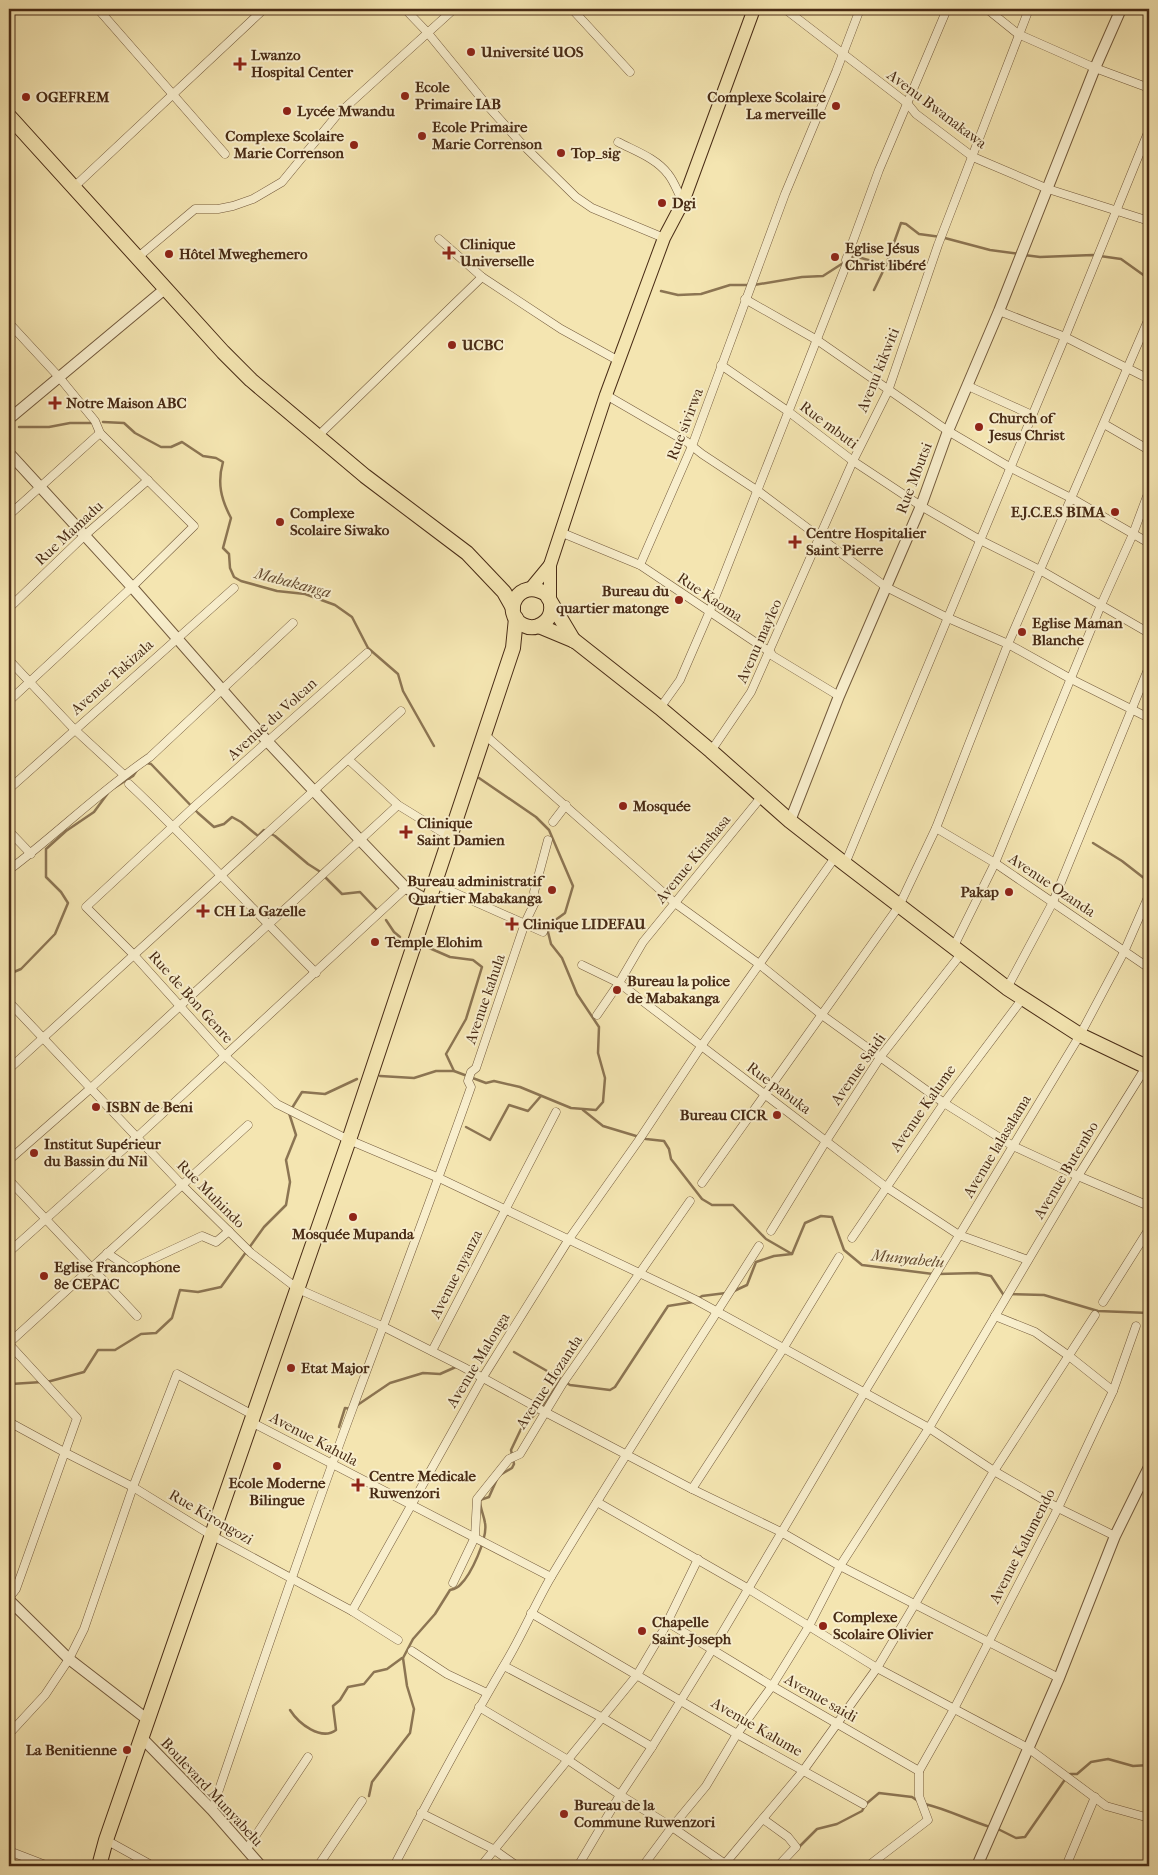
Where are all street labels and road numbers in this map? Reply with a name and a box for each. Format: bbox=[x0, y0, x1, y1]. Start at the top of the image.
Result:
street label: Avenu Bwanakawa bbox=[883, 65, 991, 153]
street label: Avenu kikwiti bbox=[853, 325, 903, 416]
street label: Rue sivirwa bbox=[663, 384, 707, 463]
street label: Rue mbuti bbox=[796, 397, 862, 453]
street label: Rue Mbutsi bbox=[892, 439, 936, 516]
street label: Rue Mamadu bbox=[31, 497, 107, 569]
street label: Rue Kaoma bbox=[674, 569, 747, 626]
street label: Avenu mayleo bbox=[732, 596, 786, 687]
street label: Avenue Takizala bbox=[67, 635, 158, 719]
street label: Avenue du Volcan bbox=[223, 674, 321, 765]
street label: Avenue Kinshasa bbox=[651, 810, 735, 908]
street label: Avenue Ozanda bbox=[1004, 849, 1100, 921]
street label: Rue de Bon Genre bbox=[145, 947, 238, 1047]
street label: Avenue kahula bbox=[461, 951, 509, 1047]
street label: Avenue Saidi bbox=[826, 1029, 890, 1109]
street label: Rue pabuka bbox=[743, 1058, 815, 1119]
street label: Avenue Kalume bbox=[886, 1061, 960, 1156]
street label: Avenue lalasalama bbox=[959, 1090, 1035, 1202]
street label: Avenue Butembo bbox=[1029, 1118, 1102, 1223]
street label: Rue Muhindo bbox=[173, 1156, 249, 1232]
street label: Avenue nyanza bbox=[426, 1226, 486, 1322]
street label: Avenue Malonga bbox=[442, 1308, 514, 1412]
street label: Avenue Hozanda bbox=[511, 1331, 587, 1433]
street label: Avenue Kahula bbox=[266, 1408, 362, 1470]
street label: Avenue Kalumendo bbox=[985, 1485, 1059, 1607]
street label: Rue Kirongozi bbox=[166, 1486, 257, 1549]
street label: Avenue saidi bbox=[781, 1669, 861, 1726]
street label: Avenue Kalume bbox=[707, 1693, 806, 1761]
street label: Boulevard Munyabelu bbox=[157, 1734, 267, 1850]

